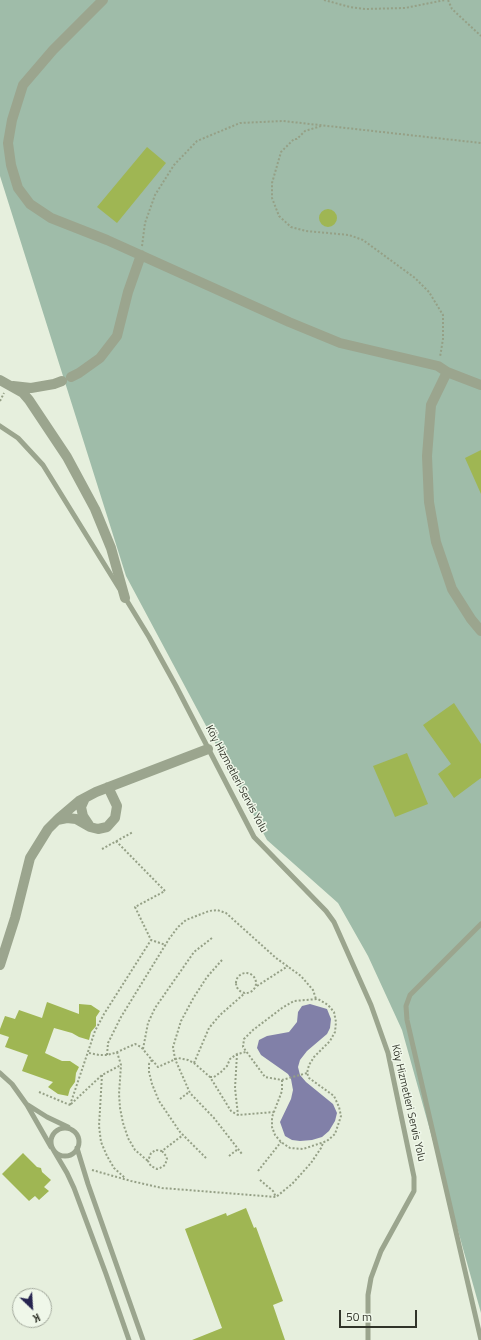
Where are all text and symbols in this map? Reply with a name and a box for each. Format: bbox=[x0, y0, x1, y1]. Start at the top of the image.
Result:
street label: Köy Hizmetleri Servis Yolu bbox=[202, 723, 270, 835]
street label: Köy Hizmetleri Servis Yolu bbox=[388, 1043, 428, 1163]
north arrow bbox=[12, 1288, 52, 1328]
scale bar bbox=[341, 1302, 419, 1328]
text: 50 m bbox=[346, 1307, 372, 1326]
text: K bbox=[30, 1309, 43, 1327]

